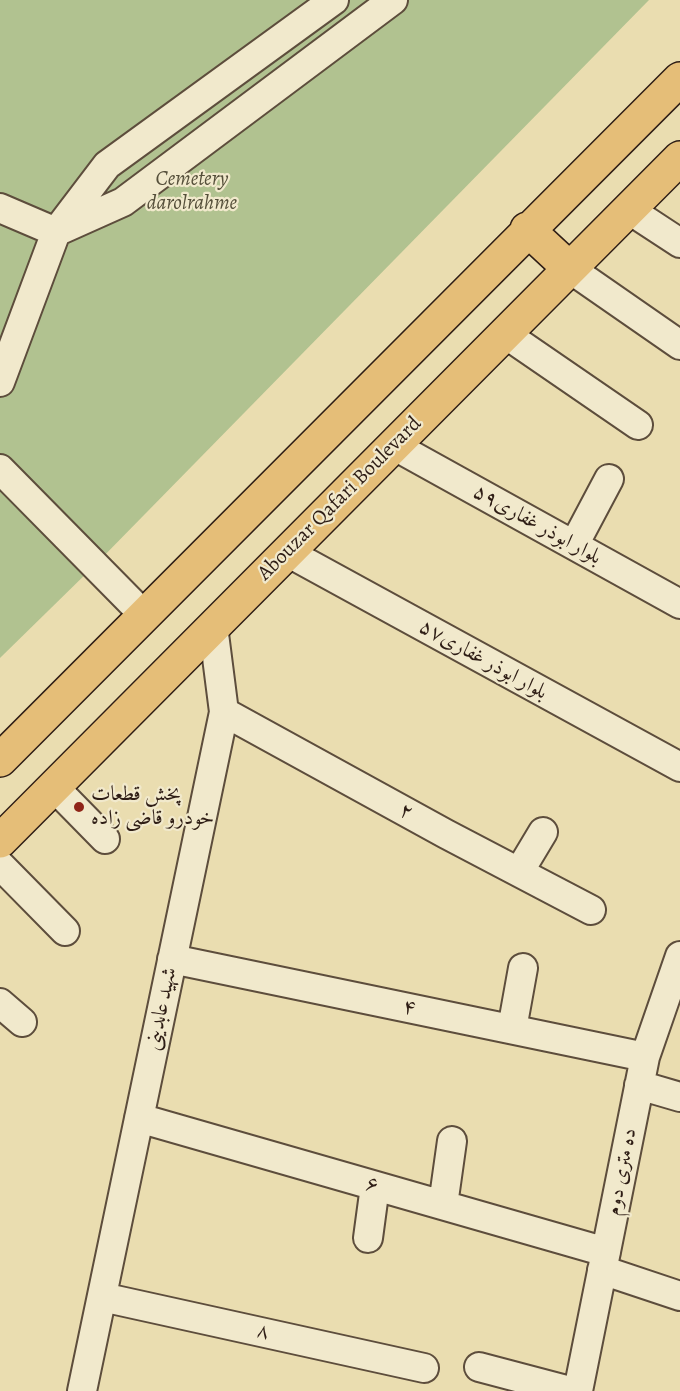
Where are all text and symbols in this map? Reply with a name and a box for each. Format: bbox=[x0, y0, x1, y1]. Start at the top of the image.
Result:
park label: Cemetery darolrahme bbox=[147, 167, 237, 217]
street label: Abouzar Qafari Boulevard bbox=[253, 412, 427, 586]
street label: بلوار ابوذر غفاری۵۹ bbox=[469, 479, 605, 571]
street label: بلوار ابوذر غفاری۵۷ bbox=[415, 614, 551, 706]
place label: پخش قطعات خودرو قاضی زاده bbox=[91, 782, 214, 832]
street label: ۲ bbox=[395, 798, 417, 826]
marker: پخش قطعات خودرو قاضی زاده bbox=[72, 800, 86, 814]
street label: شهید عابدینی bbox=[141, 965, 183, 1053]
street label: ۴ bbox=[400, 994, 418, 1022]
street label: ده متری دوم bbox=[601, 1126, 643, 1218]
street label: ۶ bbox=[363, 1171, 381, 1199]
street label: ۸ bbox=[254, 1318, 272, 1346]

